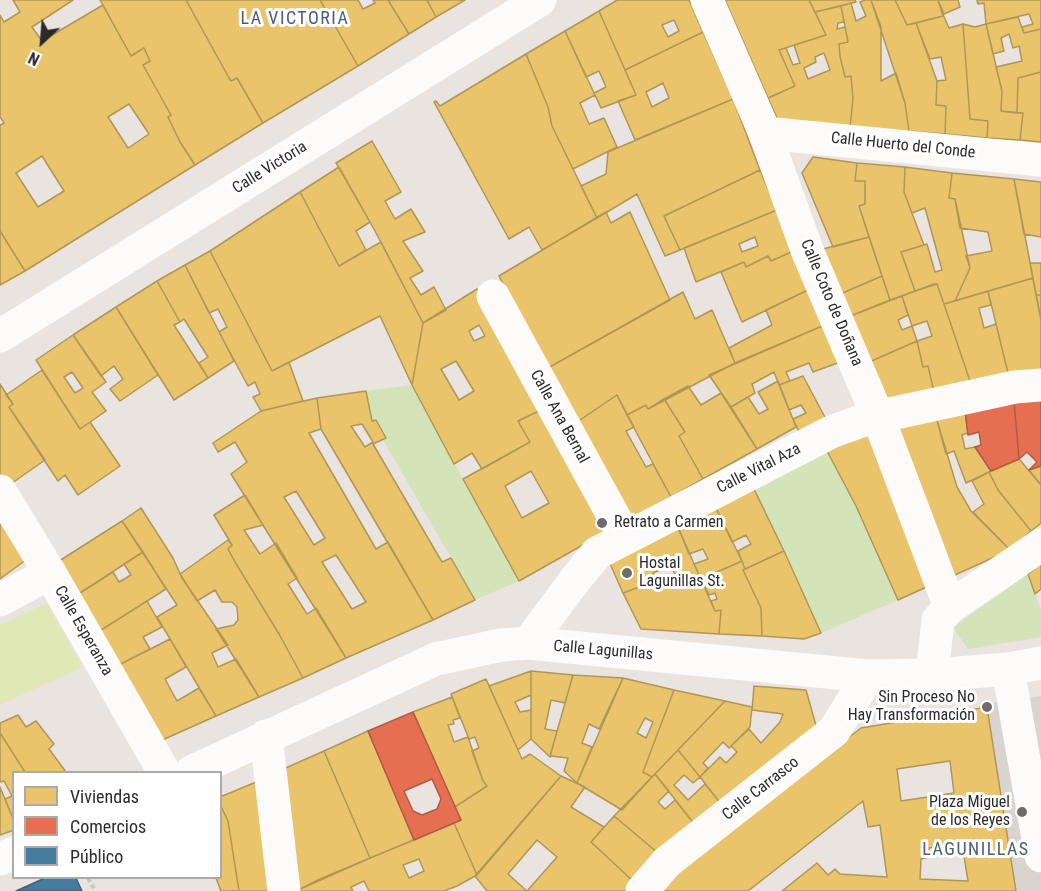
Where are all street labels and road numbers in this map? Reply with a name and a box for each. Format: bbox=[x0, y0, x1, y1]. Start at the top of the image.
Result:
street label: Calle Huerto del Conde bbox=[830, 129, 976, 163]
street label: Calle Victoria bbox=[229, 138, 311, 198]
street label: Calle Coto de Doñana bbox=[796, 237, 866, 369]
street label: Calle Ana Bernal bbox=[525, 367, 593, 467]
street label: Calle Vital Aza bbox=[714, 440, 804, 498]
street label: Calle Esperanza bbox=[50, 583, 116, 679]
street label: Calle Lagunillas bbox=[552, 637, 654, 665]
street label: Calle Carrasco bbox=[719, 753, 803, 825]

